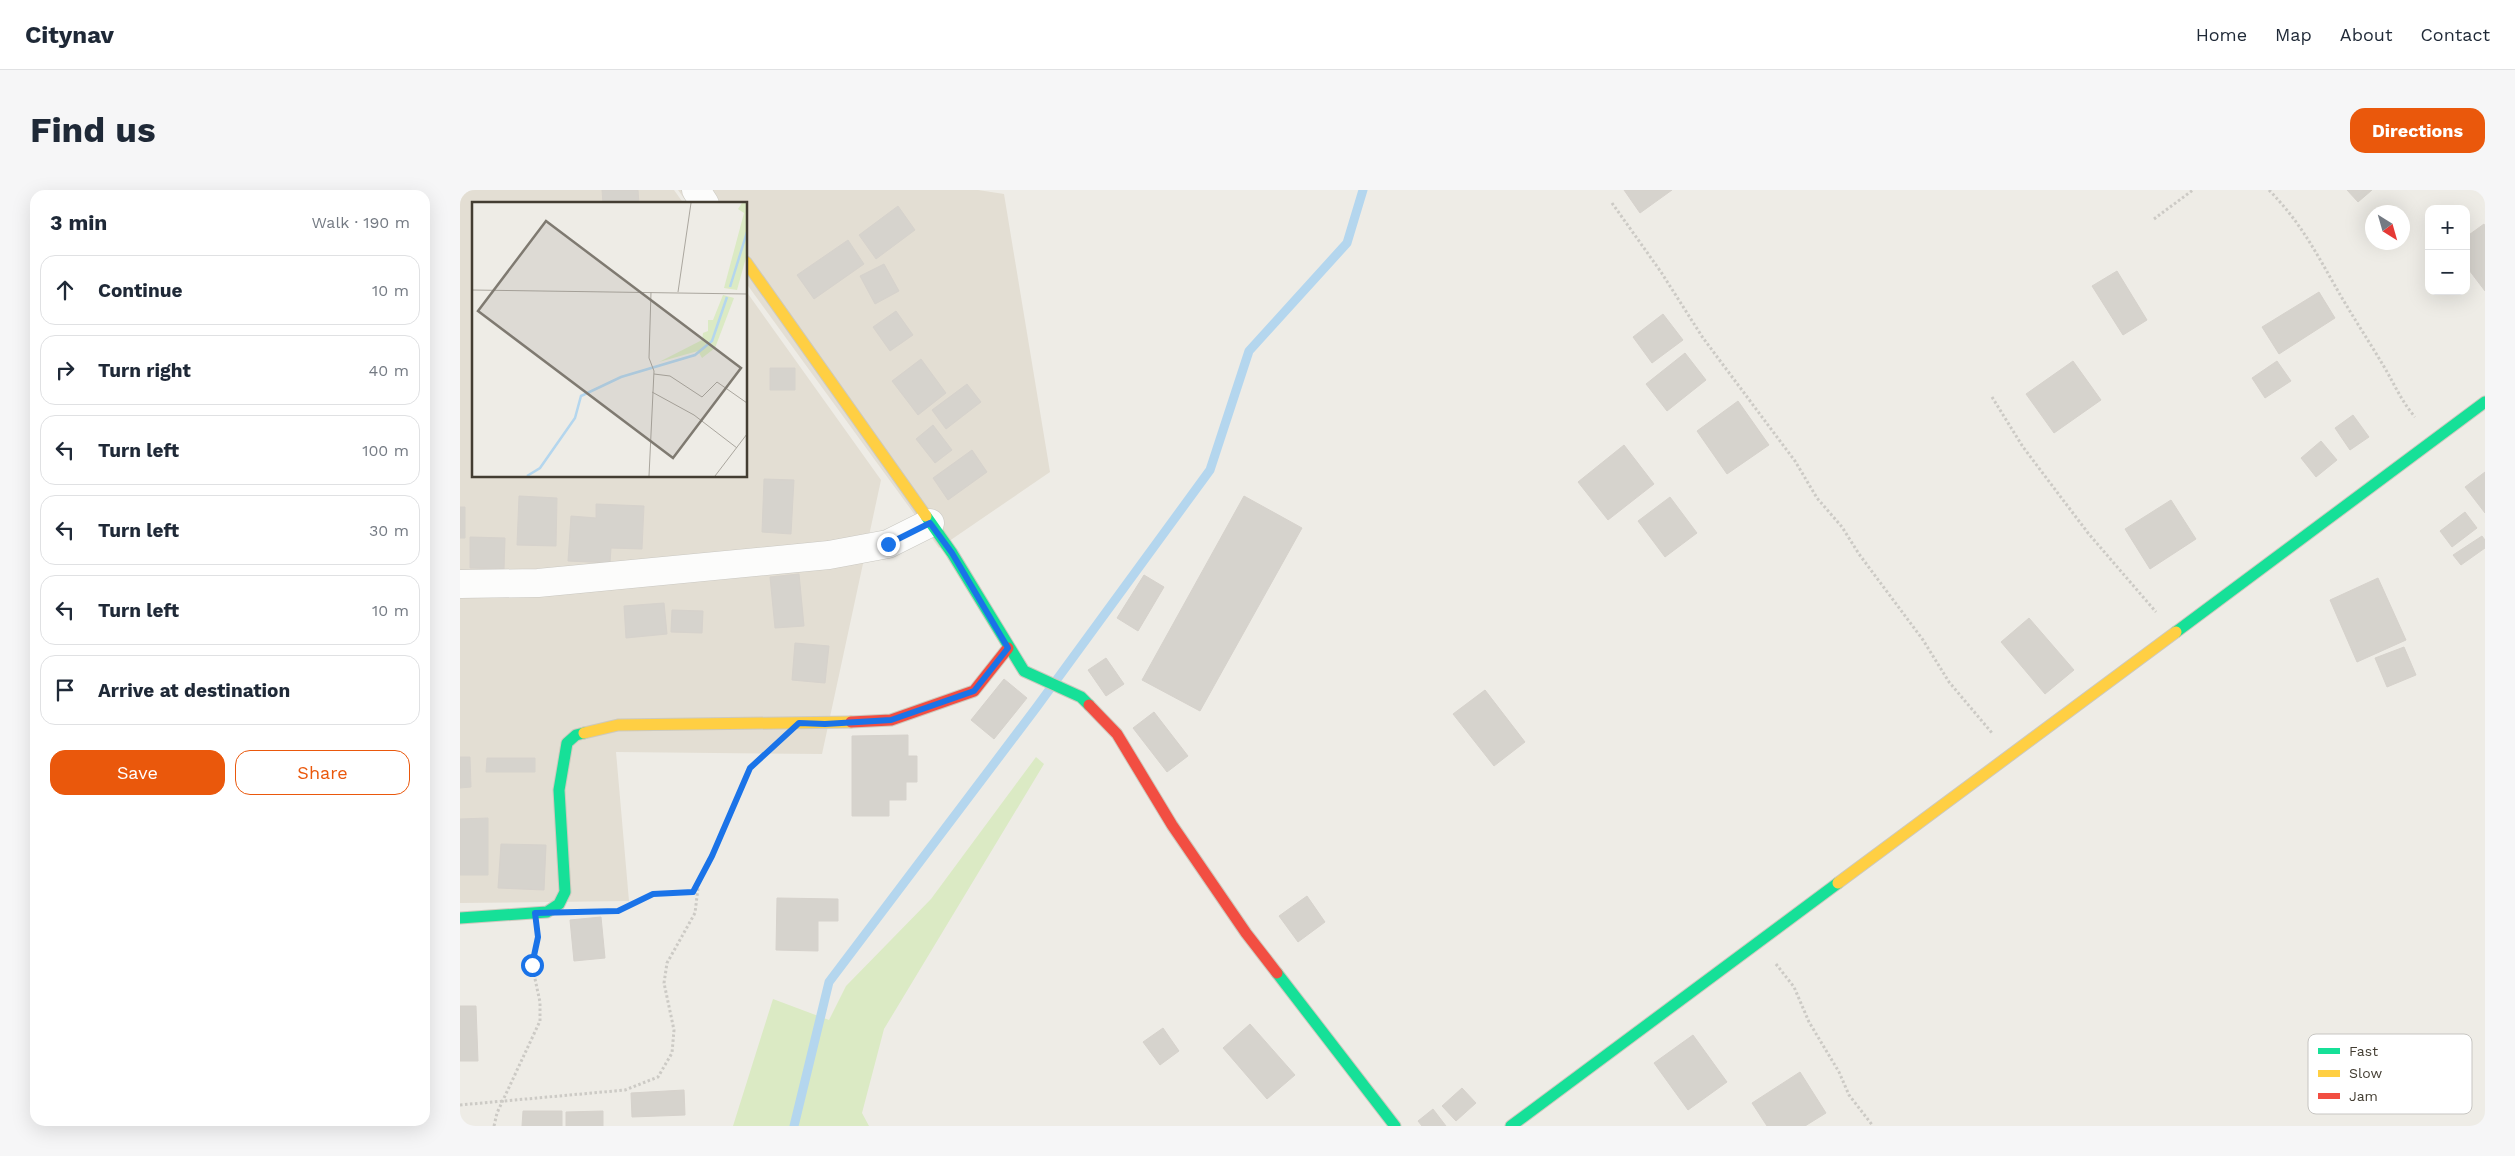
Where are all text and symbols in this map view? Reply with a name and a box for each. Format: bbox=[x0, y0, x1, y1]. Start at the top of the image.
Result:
text: Citynav bbox=[25, 21, 114, 49]
text: Home bbox=[2196, 24, 2247, 45]
text: Map bbox=[2275, 24, 2312, 45]
text: About bbox=[2340, 24, 2392, 45]
text: Contact bbox=[2420, 24, 2490, 45]
button: Directions bbox=[2350, 108, 2485, 153]
text: Find us bbox=[30, 109, 156, 151]
inset map bbox=[472, 202, 748, 478]
north arrow bbox=[2365, 205, 2410, 250]
map controls bbox=[2425, 205, 2470, 295]
button: + bbox=[2425, 205, 2470, 250]
text: 3 min bbox=[50, 210, 107, 235]
text: Walk · 190 m bbox=[312, 213, 410, 232]
button: − bbox=[2425, 250, 2470, 295]
icon: ahead bbox=[51, 276, 79, 304]
text: Continue bbox=[98, 279, 182, 302]
text: 10 m bbox=[372, 281, 409, 300]
icon: right bbox=[51, 356, 79, 384]
text: Turn right bbox=[98, 359, 191, 382]
text: 40 m bbox=[369, 361, 409, 380]
icon: left bbox=[51, 436, 79, 464]
text: Turn left bbox=[98, 439, 179, 462]
text: 100 m bbox=[362, 441, 409, 460]
icon: left bbox=[51, 516, 79, 544]
text: Turn left bbox=[98, 519, 179, 542]
text: 30 m bbox=[369, 521, 409, 540]
route end bbox=[877, 533, 900, 556]
icon: left bbox=[51, 596, 79, 624]
text: Turn left bbox=[98, 599, 179, 622]
text: 10 m bbox=[372, 601, 409, 620]
icon: arrive bbox=[51, 676, 79, 704]
text: Arrive at destination bbox=[98, 679, 290, 702]
button: Save bbox=[50, 750, 225, 795]
button: Share bbox=[235, 750, 410, 795]
route start bbox=[521, 954, 544, 977]
legend bbox=[2308, 1034, 2472, 1114]
text: Fast bbox=[2349, 1043, 2378, 1059]
text: Slow bbox=[2349, 1065, 2382, 1081]
text: Jam bbox=[2349, 1088, 2378, 1104]

